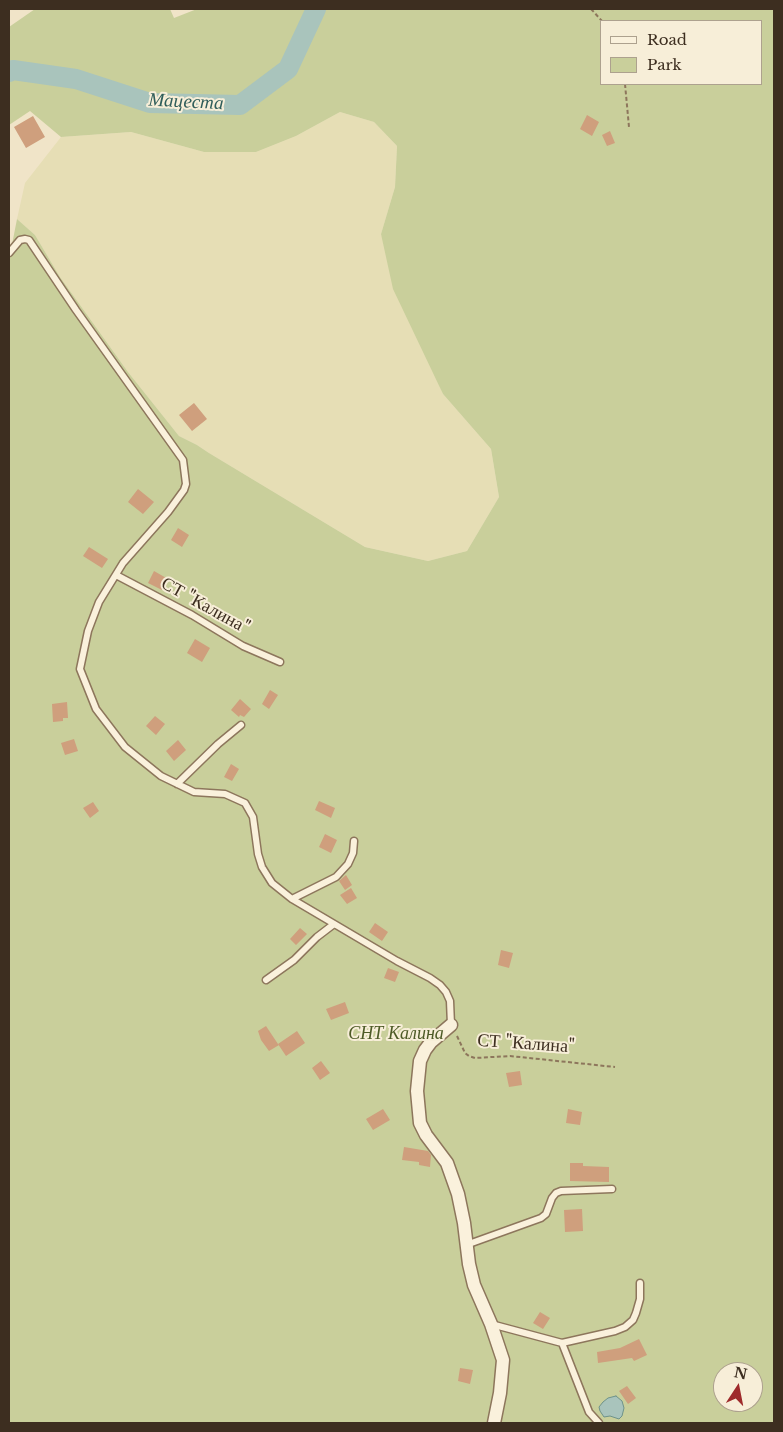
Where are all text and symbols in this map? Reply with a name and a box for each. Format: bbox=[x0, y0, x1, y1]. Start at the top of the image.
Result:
legend bbox=[600, 20, 763, 85]
text: Road bbox=[647, 30, 687, 49]
text: Park bbox=[647, 55, 682, 74]
water label: Мацеста bbox=[148, 89, 224, 115]
street label: СТ "Калина" bbox=[157, 573, 253, 639]
park label: СНТ Калина bbox=[348, 1023, 444, 1045]
street label: СТ "Калина" bbox=[477, 1030, 575, 1058]
north arrow bbox=[713, 1362, 763, 1412]
text: N bbox=[732, 1363, 749, 1383]

